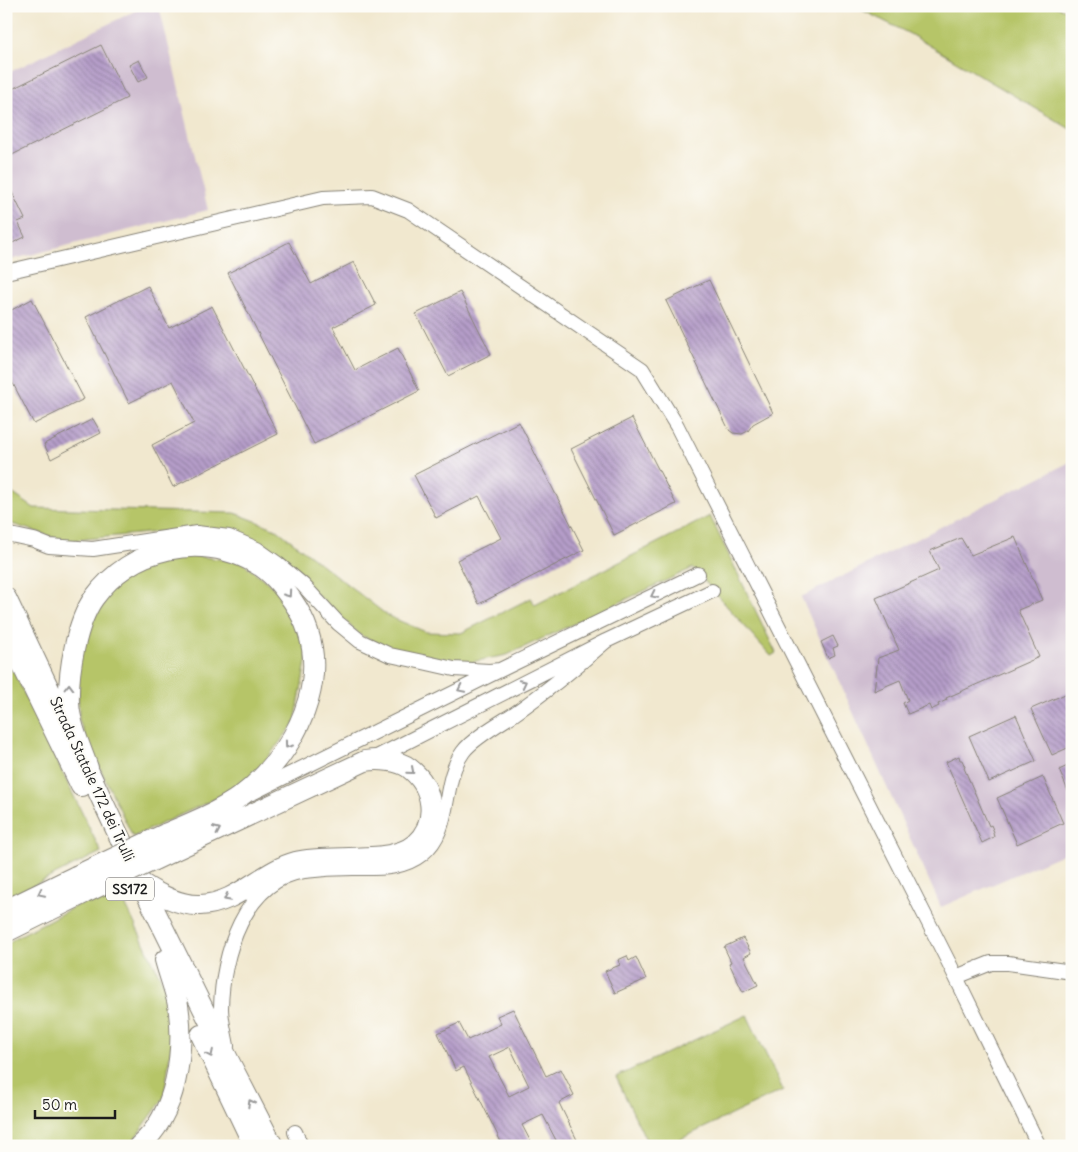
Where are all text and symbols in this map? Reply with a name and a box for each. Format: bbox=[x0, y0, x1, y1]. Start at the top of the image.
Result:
one-way arrow bbox=[282, 588, 291, 597]
one-way arrow bbox=[650, 589, 659, 599]
one-way arrow bbox=[517, 679, 526, 689]
one-way arrow bbox=[64, 683, 74, 691]
one-way arrow bbox=[457, 683, 466, 693]
street label: Strada Statale 172 dei Trulli bbox=[46, 693, 139, 864]
one-way arrow bbox=[285, 739, 294, 749]
one-way arrow bbox=[405, 766, 414, 775]
one-way arrow bbox=[212, 826, 221, 837]
road number: SS172 bbox=[106, 878, 154, 901]
one-way arrow bbox=[37, 887, 46, 897]
one-way arrow bbox=[223, 892, 232, 902]
one-way arrow bbox=[204, 1049, 214, 1058]
scale bar bbox=[35, 1087, 115, 1119]
text: 50 m bbox=[42, 1095, 77, 1114]
one-way arrow bbox=[247, 1099, 257, 1108]

